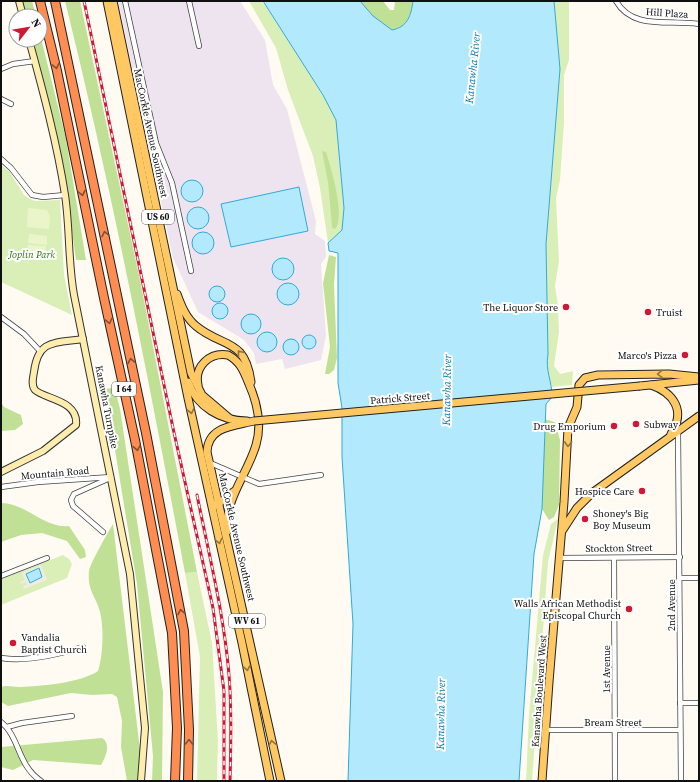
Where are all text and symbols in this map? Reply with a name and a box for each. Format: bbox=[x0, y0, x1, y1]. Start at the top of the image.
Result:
street label: Hill Plaza bbox=[645, 5, 690, 21]
north arrow bbox=[8, 8, 48, 48]
text: N bbox=[28, 16, 45, 30]
water label: Kanawha River bbox=[462, 31, 484, 105]
one-way arrow bbox=[51, 62, 60, 69]
street label: MacCorkle Avenue Southwest bbox=[131, 67, 171, 199]
one-way arrow bbox=[78, 190, 86, 197]
road number: US 60 bbox=[142, 210, 174, 224]
one-way arrow bbox=[101, 231, 109, 237]
park label: Joplin Park bbox=[7, 248, 55, 261]
place label: The Liquor Store bbox=[483, 301, 558, 314]
marker: The Liquor Store bbox=[561, 302, 571, 312]
place label: Truist bbox=[656, 306, 683, 319]
marker: Truist bbox=[643, 307, 653, 317]
one-way arrow bbox=[104, 318, 112, 324]
place label: Marco's Pizza bbox=[618, 349, 678, 362]
marker: Marco's Pizza bbox=[680, 350, 690, 360]
one-way arrow bbox=[238, 351, 245, 358]
water label: Kanawha River bbox=[439, 354, 455, 427]
one-way arrow bbox=[128, 358, 136, 364]
street label: Kanawha Turnpike bbox=[93, 364, 121, 450]
one-way arrow bbox=[657, 370, 663, 378]
road number: I 64 bbox=[112, 382, 136, 396]
street label: Patrick Street bbox=[370, 389, 431, 407]
one-way arrow bbox=[186, 407, 195, 414]
place label: Subway bbox=[644, 418, 679, 431]
marker: Subway bbox=[631, 419, 641, 429]
place label: Drug Emporium bbox=[533, 420, 606, 433]
marker: Drug Emporium bbox=[609, 421, 619, 431]
one-way arrow bbox=[563, 441, 572, 447]
one-way arrow bbox=[132, 444, 140, 451]
street label: Mountain Road bbox=[20, 464, 90, 482]
street label: MacCorkle Avenue Southwest bbox=[216, 472, 258, 603]
place label: Hospice Care bbox=[575, 485, 634, 498]
marker: Hospice Care bbox=[637, 486, 647, 496]
place label: Shoney's Big Boy Museum bbox=[593, 507, 651, 532]
marker: Shoney's Big Boy Museum bbox=[580, 514, 590, 524]
one-way arrow bbox=[215, 538, 223, 545]
street label: Stockton Street bbox=[585, 541, 653, 555]
street label: 2nd Avenue bbox=[665, 579, 678, 631]
place label: Walls African Methodist Episcopal Church bbox=[514, 597, 622, 622]
marker: Walls African Methodist Episcopal Church bbox=[624, 604, 634, 614]
one-way arrow bbox=[177, 609, 186, 616]
road number: WV 61 bbox=[229, 614, 265, 628]
place label: Vandalia Baptist Church bbox=[21, 631, 87, 656]
street label: Kanawha Boulevard West bbox=[529, 634, 549, 747]
marker: Vandalia Baptist Church bbox=[8, 638, 18, 648]
street label: 1st Avenue bbox=[600, 645, 613, 693]
one-way arrow bbox=[242, 665, 251, 672]
water label: Kanawha River bbox=[433, 678, 449, 751]
street label: Bream Street bbox=[584, 716, 643, 729]
one-way arrow bbox=[185, 739, 193, 745]
one-way arrow bbox=[269, 740, 277, 746]

